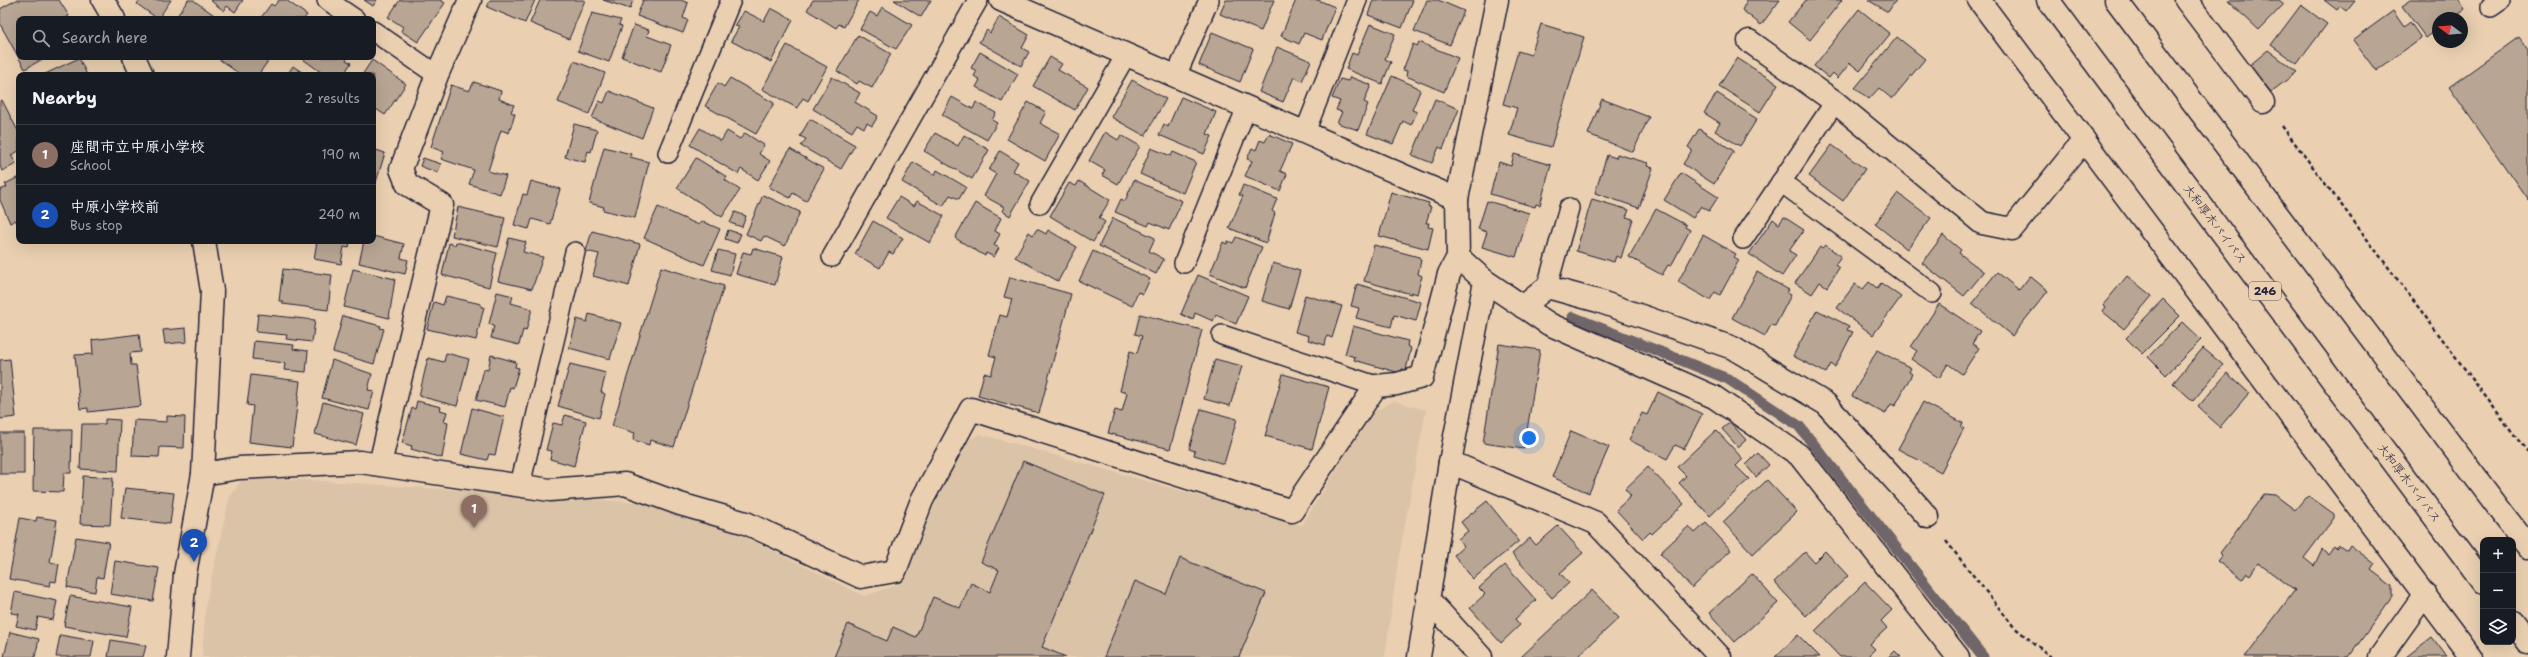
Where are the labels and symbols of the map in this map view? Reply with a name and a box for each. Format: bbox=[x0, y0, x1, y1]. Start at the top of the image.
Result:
north arrow bbox=[2432, 12, 2468, 48]
street label: 大和厚木バイパス bbox=[2180, 181, 2250, 267]
road number: 246 bbox=[2249, 282, 2281, 300]
your location bbox=[1519, 428, 1539, 448]
street label: 大和厚木バイパス bbox=[2374, 440, 2444, 526]
pin: 1 bbox=[461, 495, 487, 528]
pin: 2 bbox=[181, 529, 207, 562]

